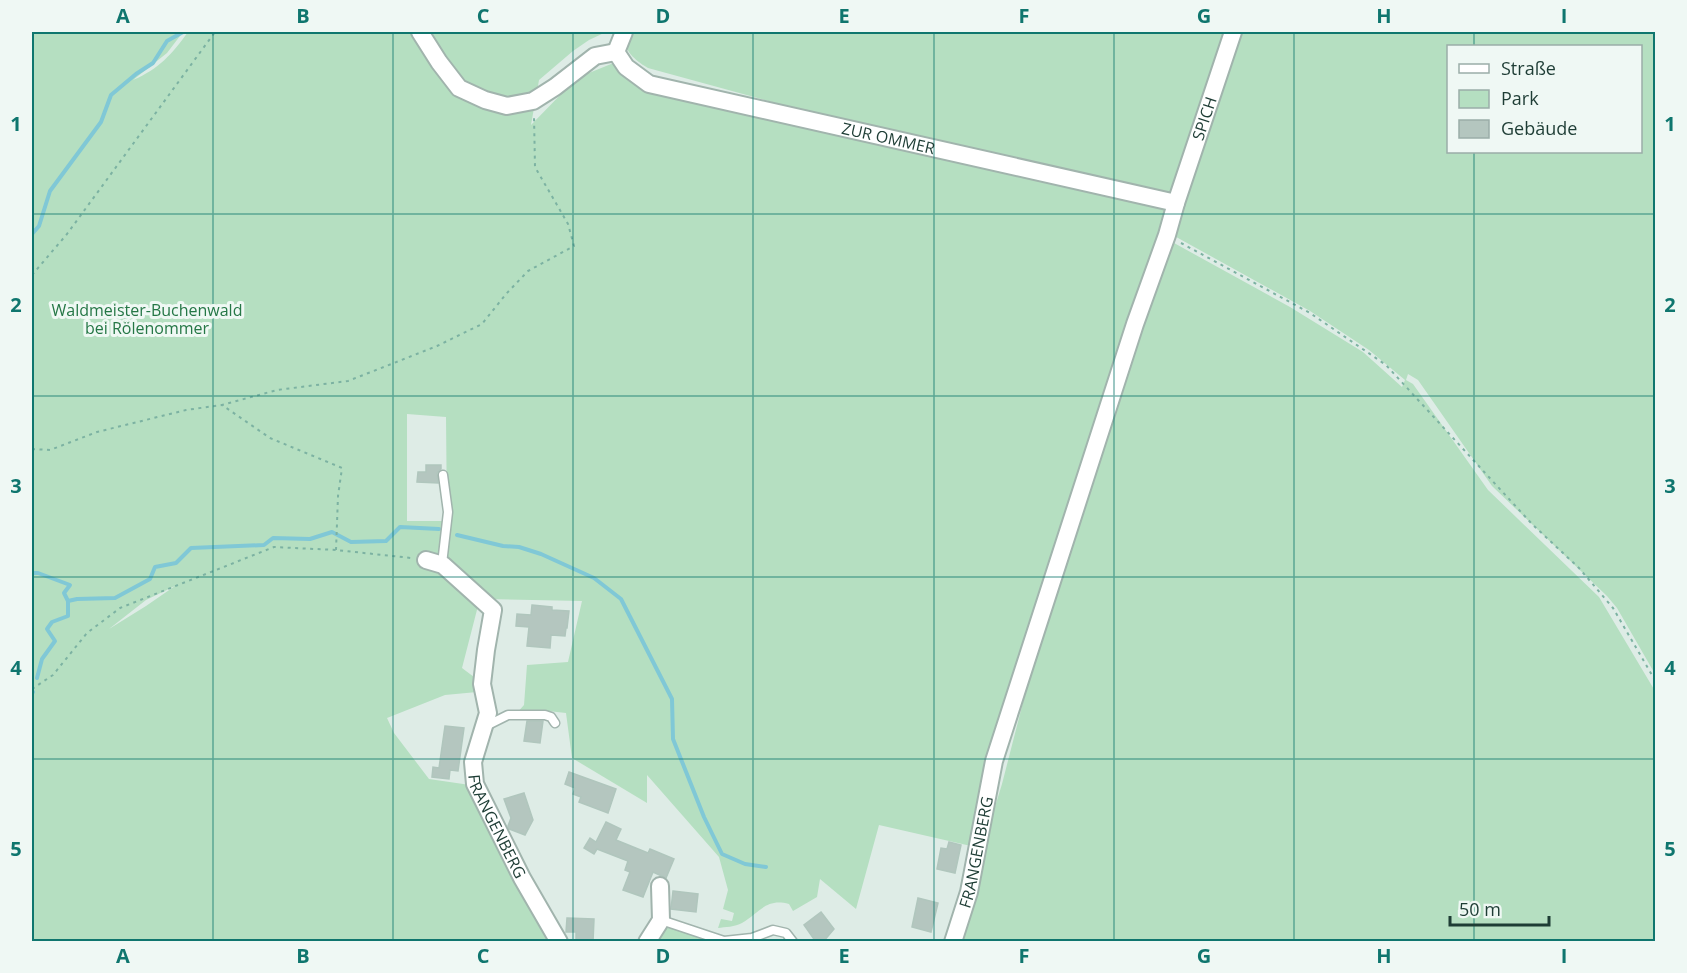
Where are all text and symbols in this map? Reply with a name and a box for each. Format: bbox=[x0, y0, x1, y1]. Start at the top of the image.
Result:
text: A bbox=[116, 2, 130, 29]
text: B bbox=[296, 2, 310, 29]
text: C bbox=[477, 2, 490, 29]
text: D bbox=[656, 2, 670, 29]
text: E bbox=[838, 2, 850, 29]
text: F bbox=[1019, 2, 1029, 29]
text: G bbox=[1197, 2, 1211, 29]
text: H bbox=[1376, 2, 1392, 29]
text: I bbox=[1561, 2, 1567, 29]
legend bbox=[1447, 45, 1642, 153]
text: Straße bbox=[1501, 56, 1556, 80]
text: Park bbox=[1501, 86, 1539, 110]
street label: SPICH bbox=[1187, 94, 1222, 143]
text: 1 bbox=[10, 110, 22, 137]
text: 1 bbox=[1664, 110, 1676, 137]
text: Gebäude bbox=[1501, 116, 1577, 140]
street label: ZUR OMMER bbox=[840, 117, 937, 159]
text: 2 bbox=[10, 291, 22, 318]
text: 2 bbox=[1664, 291, 1676, 318]
park label: Waldmeister-Buchenwald bei Rölenommer bbox=[52, 299, 242, 339]
text: 3 bbox=[10, 472, 22, 499]
text: 3 bbox=[1664, 472, 1676, 499]
text: 4 bbox=[10, 654, 22, 681]
text: 4 bbox=[1664, 654, 1676, 681]
street label: FRANGENBERG bbox=[463, 773, 531, 882]
street label: FRANGENBERG bbox=[954, 794, 998, 911]
text: 5 bbox=[10, 835, 22, 862]
text: 5 bbox=[1664, 835, 1676, 862]
scale bar bbox=[1450, 889, 1549, 927]
text: 50 m bbox=[1459, 897, 1501, 921]
text: A bbox=[116, 942, 130, 969]
text: B bbox=[296, 942, 310, 969]
text: C bbox=[477, 942, 490, 969]
text: D bbox=[656, 942, 670, 969]
text: E bbox=[838, 942, 850, 969]
text: F bbox=[1019, 942, 1029, 969]
text: G bbox=[1197, 942, 1211, 969]
text: H bbox=[1376, 942, 1392, 969]
text: I bbox=[1561, 942, 1567, 969]

